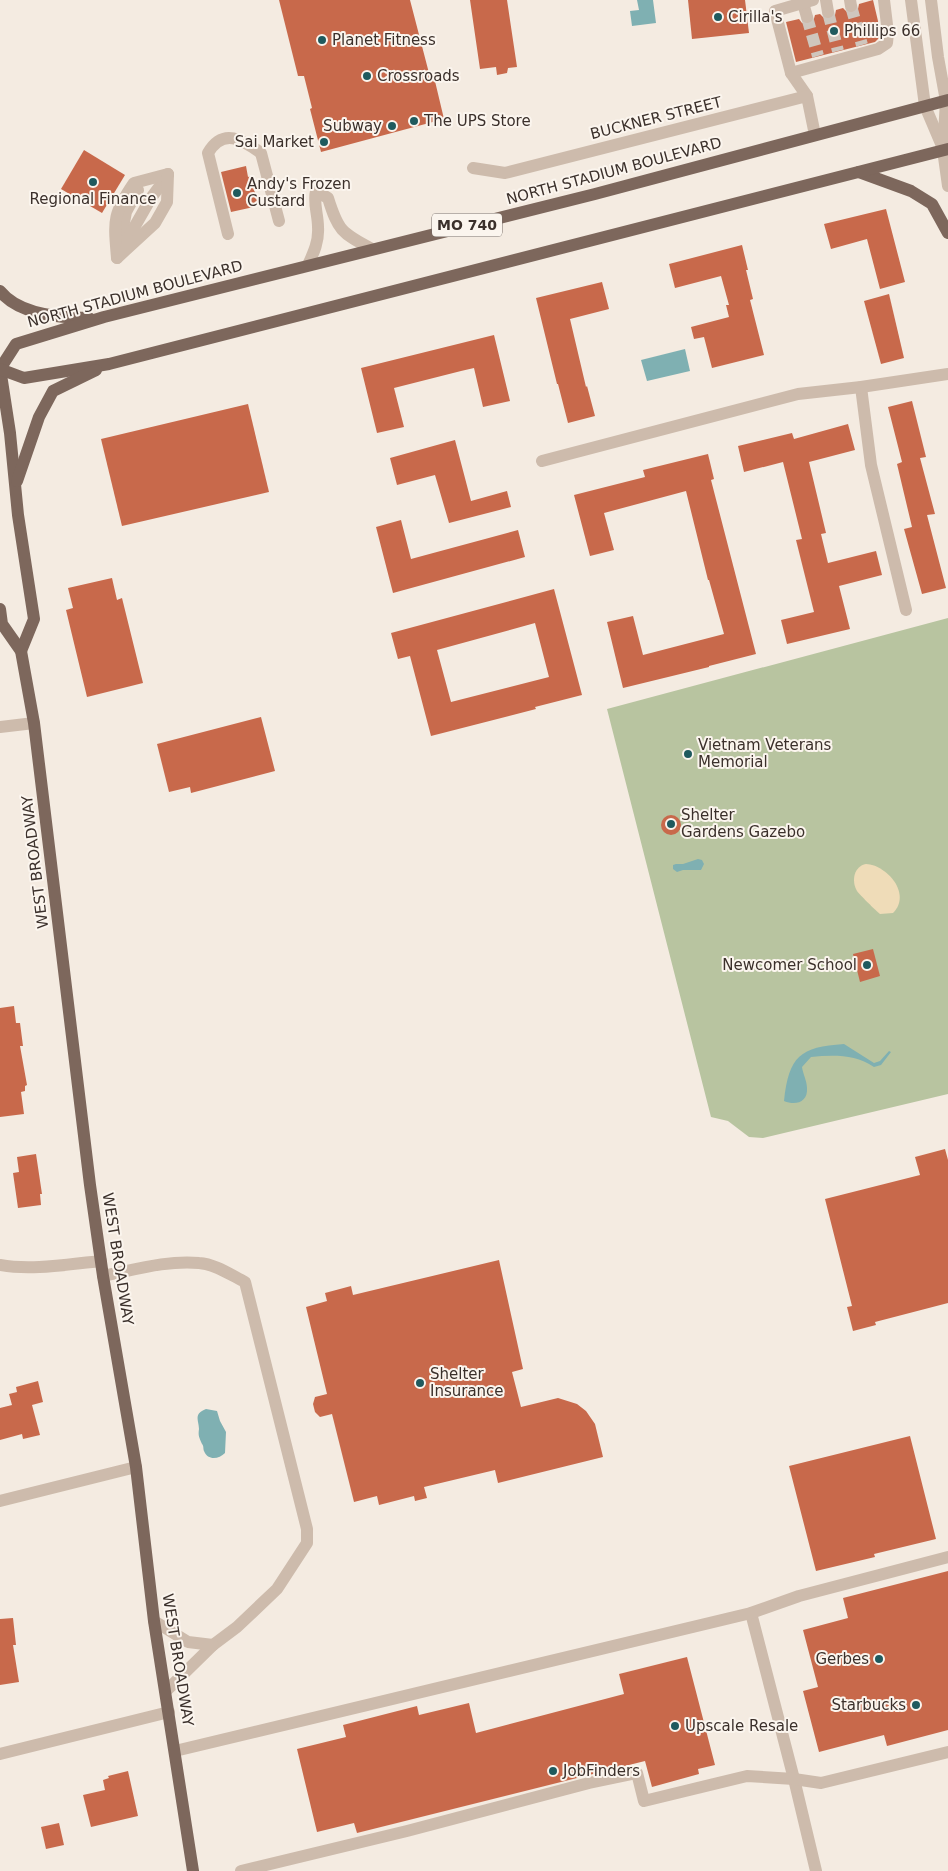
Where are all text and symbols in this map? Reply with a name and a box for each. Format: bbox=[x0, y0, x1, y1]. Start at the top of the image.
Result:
place label: Cirilla's bbox=[728, 8, 783, 26]
marker: Cirilla's bbox=[712, 11, 724, 23]
place label: Phillips 66 bbox=[844, 22, 920, 40]
marker: Phillips 66 bbox=[828, 25, 840, 37]
place label: Planet Fitness bbox=[332, 31, 436, 49]
marker: Planet Fitness bbox=[316, 34, 328, 46]
place label: Crossroads bbox=[377, 67, 460, 85]
marker: Crossroads bbox=[361, 70, 373, 82]
street label: BUCKNER STREET bbox=[588, 93, 724, 143]
place label: The UPS Store bbox=[423, 112, 531, 130]
marker: The UPS Store bbox=[408, 115, 420, 127]
place label: Subway bbox=[323, 117, 382, 135]
marker: Subway bbox=[386, 120, 398, 132]
place label: Sai Market bbox=[235, 133, 314, 151]
street label: NORTH STADIUM BOULEVARD bbox=[504, 134, 724, 208]
marker: Sai Market bbox=[318, 136, 330, 148]
place label: Andy's Frozen Custard bbox=[247, 175, 351, 210]
marker: Regional Finance bbox=[87, 176, 99, 188]
marker: Andy's Frozen Custard bbox=[231, 187, 243, 199]
place label: Regional Finance bbox=[30, 190, 156, 208]
road number: MO 740 bbox=[432, 214, 502, 236]
street label: NORTH STADIUM BOULEVARD bbox=[25, 257, 245, 331]
place label: Vietnam Veterans Memorial bbox=[698, 736, 832, 771]
marker: Vietnam Veterans Memorial bbox=[682, 748, 694, 760]
street label: WEST BROADWAY bbox=[18, 794, 52, 930]
place label: Shelter Gardens Gazebo bbox=[681, 806, 805, 841]
marker: Shelter Gardens Gazebo bbox=[665, 818, 677, 830]
place label: Newcomer School bbox=[722, 956, 857, 974]
marker: Newcomer School bbox=[861, 959, 873, 971]
street label: WEST BROADWAY bbox=[99, 1191, 138, 1327]
place label: Shelter Insurance bbox=[430, 1365, 504, 1400]
marker: Shelter Insurance bbox=[414, 1377, 426, 1389]
street label: WEST BROADWAY bbox=[159, 1592, 198, 1728]
place label: Gerbes bbox=[815, 1650, 869, 1668]
marker: Gerbes bbox=[873, 1653, 885, 1665]
place label: Starbucks bbox=[831, 1696, 906, 1714]
marker: Starbucks bbox=[910, 1699, 922, 1711]
place label: Upscale Resale bbox=[685, 1717, 798, 1735]
marker: Upscale Resale bbox=[669, 1720, 681, 1732]
place label: JobFinders bbox=[562, 1762, 640, 1780]
marker: JobFinders bbox=[547, 1765, 559, 1777]

